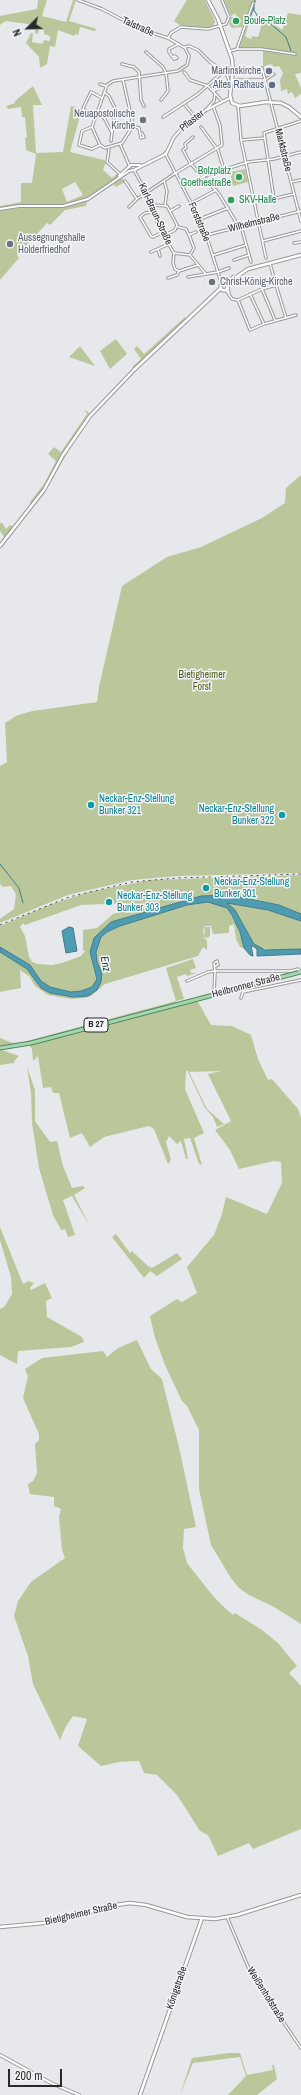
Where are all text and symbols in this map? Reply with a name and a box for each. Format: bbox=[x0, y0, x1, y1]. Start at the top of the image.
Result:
north arrow bbox=[8, 8, 48, 48]
street label: Talstraße bbox=[120, 15, 156, 39]
place label: Boule-Platz bbox=[244, 15, 286, 27]
marker: Boule-Platz bbox=[231, 16, 241, 26]
text: N bbox=[9, 27, 25, 38]
place label: Martinskirche bbox=[211, 65, 261, 77]
marker: Martinskirche bbox=[264, 66, 274, 76]
place label: Altes Rathaus bbox=[213, 79, 264, 91]
marker: Altes Rathaus bbox=[267, 80, 277, 90]
place label: Neuapostolische Kirche bbox=[74, 108, 135, 132]
street label: Pflaster bbox=[177, 108, 207, 134]
marker: Neuapostolische Kirche bbox=[138, 115, 148, 125]
street label: Marktstraße bbox=[272, 127, 294, 173]
place label: Bolzplatz Goethestraße bbox=[181, 165, 231, 188]
marker: Bolzplatz Goethestraße bbox=[234, 172, 244, 182]
street label: Karl-Braun-Straße bbox=[136, 181, 174, 247]
place label: SKV-Halle bbox=[239, 194, 276, 206]
marker: SKV-Halle bbox=[226, 195, 236, 205]
street label: Forststraße bbox=[185, 201, 213, 243]
street label: Wilhelmstraße bbox=[227, 211, 281, 235]
place label: Aussegnungshalle Holderfriedhof bbox=[18, 232, 85, 256]
marker: Aussegnungshalle Holderfriedhof bbox=[5, 239, 15, 249]
place label: Christ-König-Kirche bbox=[220, 276, 292, 288]
marker: Christ-König-Kirche bbox=[207, 277, 217, 287]
park label: Bietigheimer Forst bbox=[179, 669, 225, 692]
place label: Neckar-Enz-Stellung Bunker 321 bbox=[99, 793, 174, 816]
marker: Neckar-Enz-Stellung Bunker 321 bbox=[86, 800, 96, 810]
place label: Neckar-Enz-Stellung Bunker 322 bbox=[199, 803, 274, 826]
marker: Neckar-Enz-Stellung Bunker 322 bbox=[277, 810, 287, 820]
place label: Neckar-Enz-Stellung Bunker 301 bbox=[214, 876, 289, 900]
marker: Neckar-Enz-Stellung Bunker 301 bbox=[201, 883, 211, 893]
place label: Neckar-Enz-Stellung Bunker 303 bbox=[117, 890, 192, 914]
marker: Neckar-Enz-Stellung Bunker 303 bbox=[104, 897, 114, 907]
water label: Enz bbox=[97, 955, 113, 973]
street label: Heilbronner Straße bbox=[211, 971, 281, 1001]
road number: B 27 bbox=[84, 1018, 108, 1032]
street label: Bietigheimer Straße bbox=[44, 1900, 118, 1928]
street label: Königstraße bbox=[164, 1965, 190, 2011]
street label: Weißenhofstraße bbox=[244, 1965, 288, 2025]
scale bar bbox=[10, 2061, 64, 2087]
text: 200 m bbox=[15, 2068, 42, 2084]

